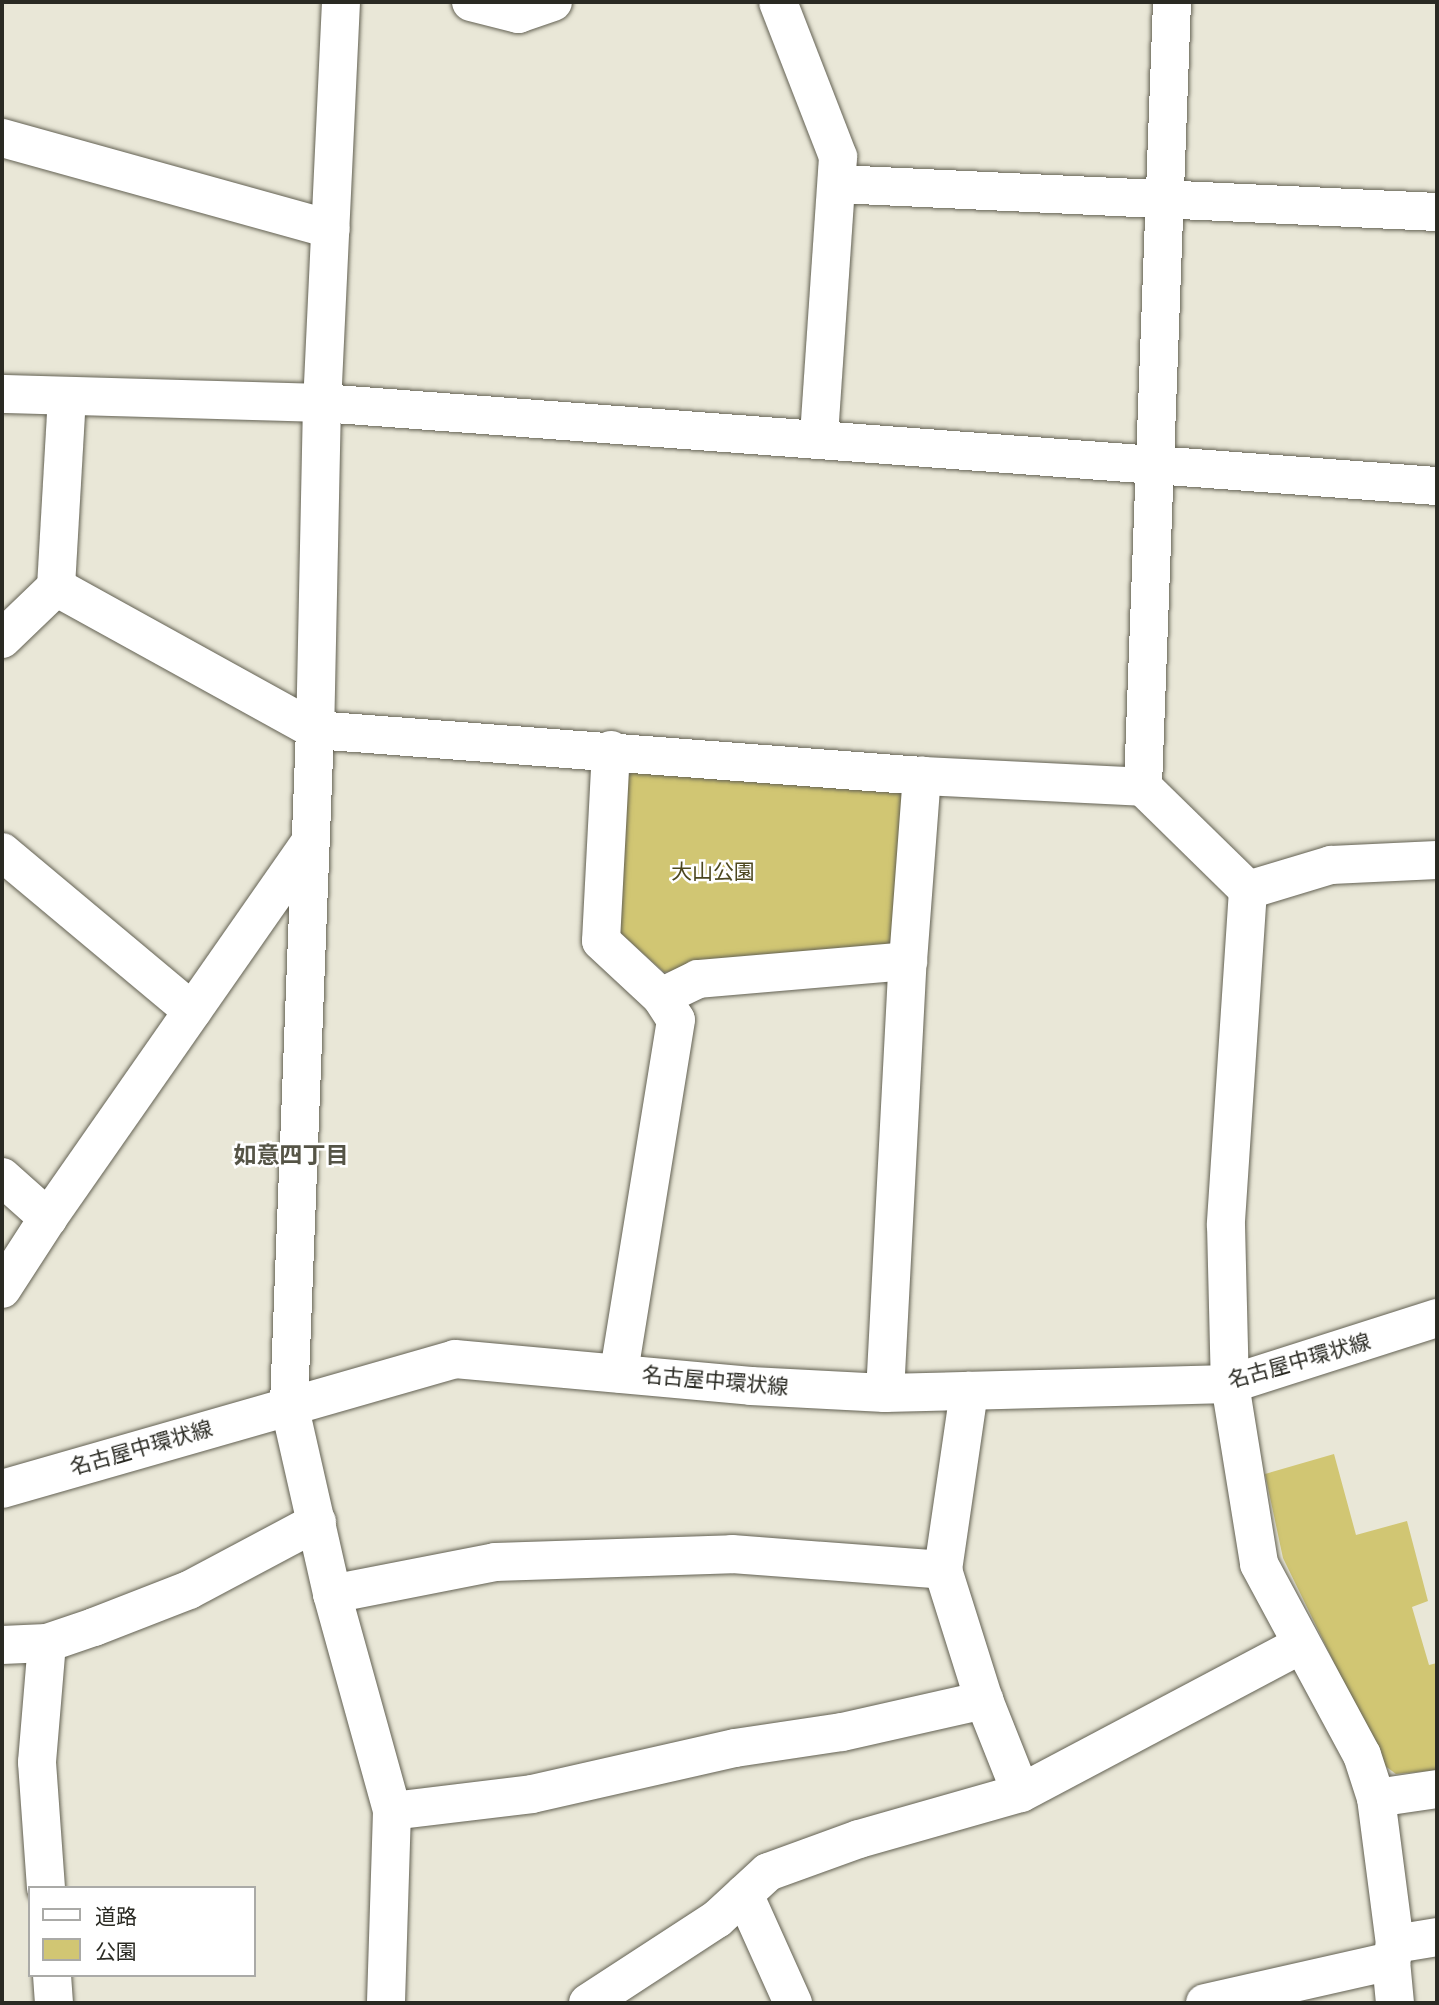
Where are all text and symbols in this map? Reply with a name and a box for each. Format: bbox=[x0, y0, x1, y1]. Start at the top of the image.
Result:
park label: 大山公園 bbox=[671, 859, 755, 885]
district label: 如意四丁目 bbox=[234, 1141, 348, 1169]
street label: 名古屋中環状線 bbox=[1225, 1329, 1373, 1393]
street label: 名古屋中環状線 bbox=[641, 1362, 789, 1400]
street label: 名古屋中環状線 bbox=[67, 1416, 215, 1480]
legend bbox=[28, 1886, 256, 1977]
text: 道路 bbox=[95, 1905, 137, 1928]
text: 公園 bbox=[95, 1940, 137, 1963]

